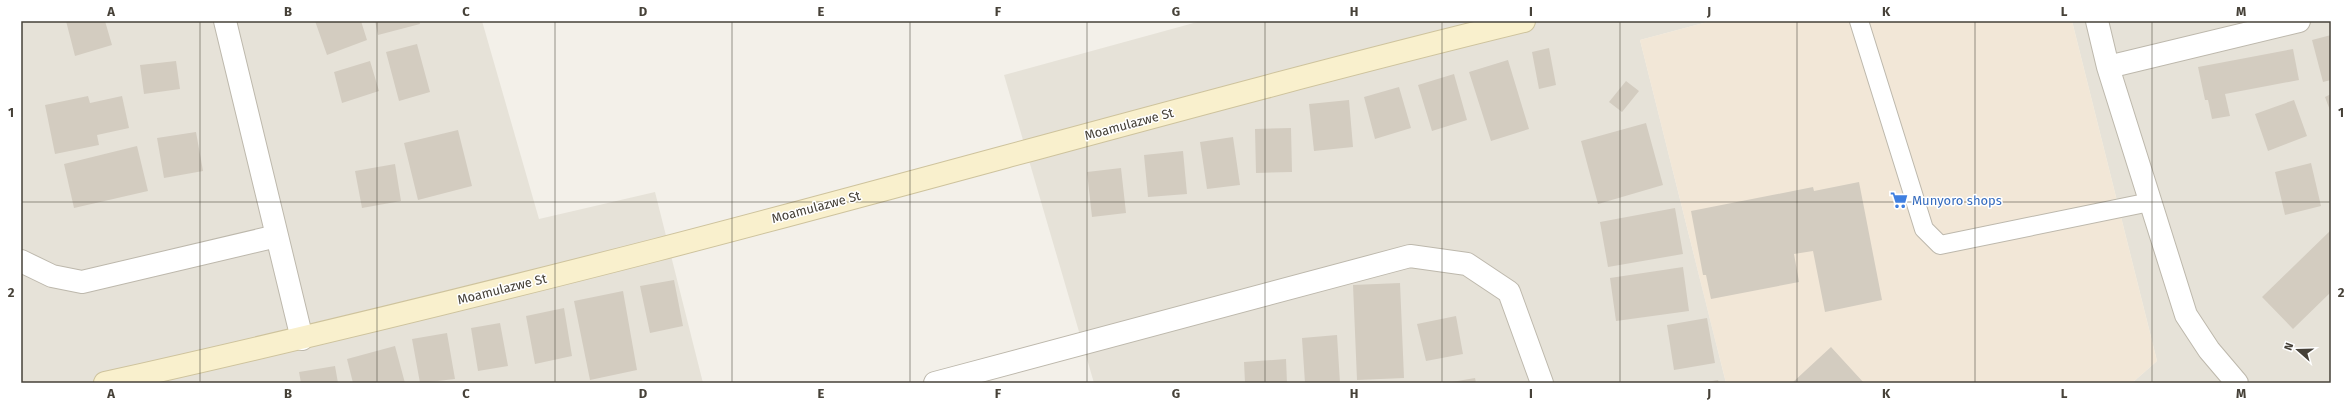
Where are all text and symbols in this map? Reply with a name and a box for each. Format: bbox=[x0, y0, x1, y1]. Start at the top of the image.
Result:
text: A bbox=[106, 4, 115, 19]
text: B bbox=[284, 4, 292, 19]
text: C bbox=[462, 4, 470, 19]
text: D bbox=[639, 4, 648, 19]
text: E bbox=[818, 4, 825, 19]
text: F bbox=[995, 4, 1002, 19]
text: G bbox=[1172, 4, 1180, 19]
text: H bbox=[1350, 4, 1358, 19]
text: I bbox=[1529, 4, 1533, 19]
text: J bbox=[1706, 4, 1711, 19]
text: K bbox=[1882, 4, 1891, 19]
text: L bbox=[2061, 4, 2068, 19]
text: M bbox=[2236, 4, 2246, 19]
text: 1 bbox=[8, 105, 14, 120]
street label: Moamulazwe St bbox=[1083, 105, 1175, 143]
text: 1 bbox=[2338, 105, 2344, 120]
street label: Moamulazwe St bbox=[770, 188, 862, 226]
supermarket icon: Munyoro shops bbox=[1889, 190, 1909, 210]
place label: Munyoro shops bbox=[1912, 193, 2002, 208]
street label: Moamulazwe St bbox=[456, 271, 548, 307]
text: 2 bbox=[8, 285, 15, 300]
text: 2 bbox=[2338, 285, 2345, 300]
north arrow bbox=[2278, 330, 2318, 370]
text: N bbox=[2282, 341, 2296, 352]
text: A bbox=[106, 386, 115, 401]
text: B bbox=[284, 386, 292, 401]
text: C bbox=[462, 386, 470, 401]
text: D bbox=[639, 386, 648, 401]
text: E bbox=[818, 386, 825, 401]
text: F bbox=[995, 386, 1002, 401]
text: G bbox=[1172, 386, 1180, 401]
text: H bbox=[1350, 386, 1358, 401]
text: I bbox=[1529, 386, 1533, 401]
text: J bbox=[1706, 386, 1711, 401]
text: K bbox=[1882, 386, 1891, 401]
text: L bbox=[2061, 386, 2068, 401]
text: M bbox=[2236, 386, 2246, 401]

